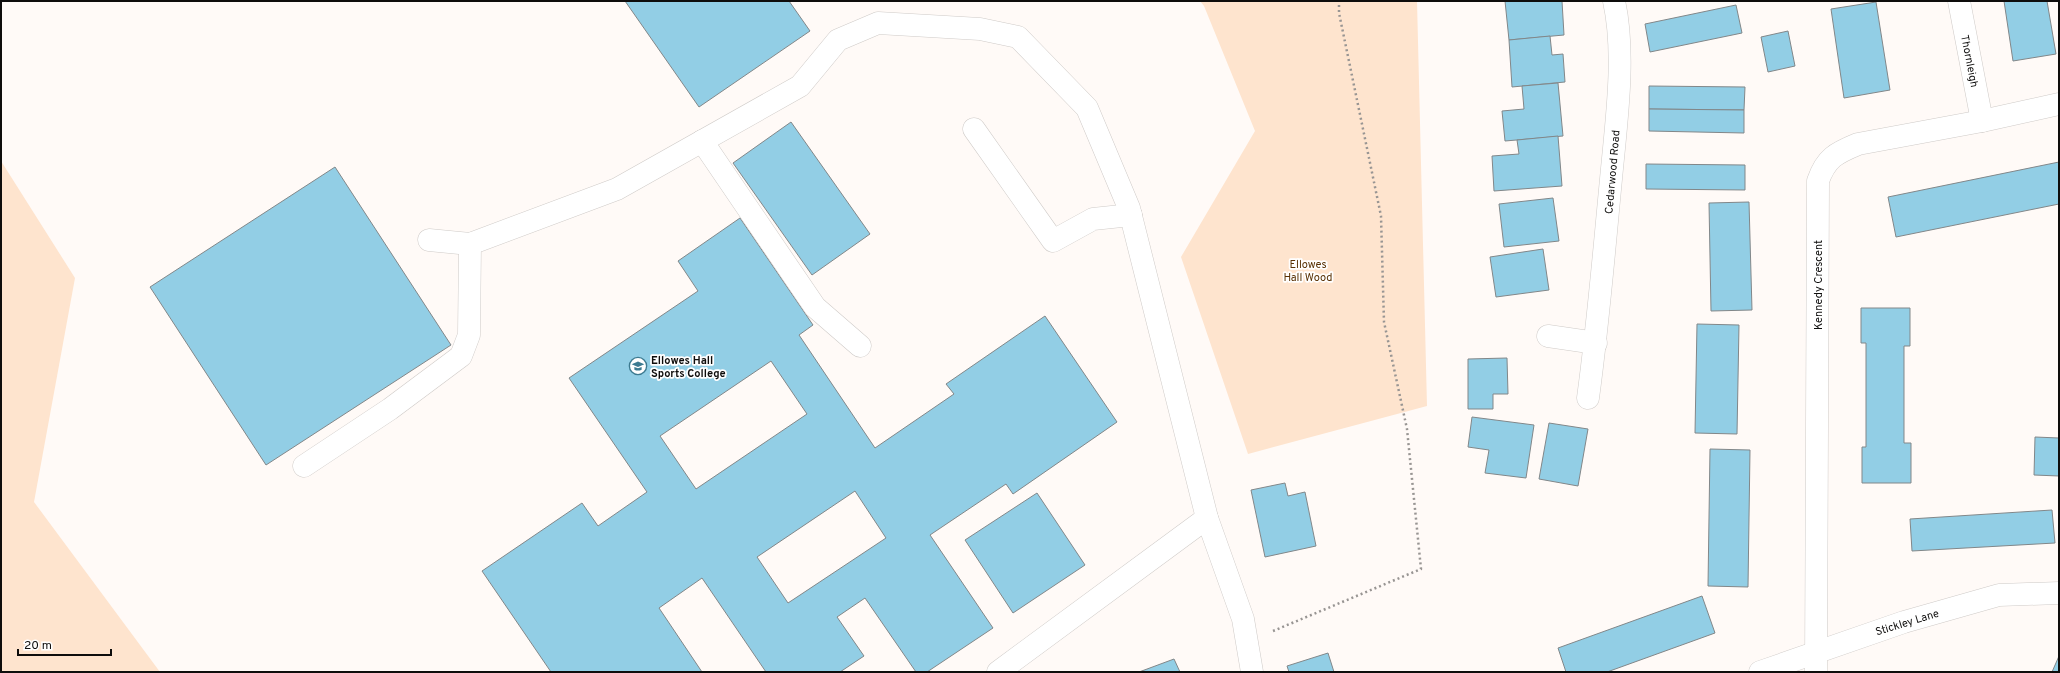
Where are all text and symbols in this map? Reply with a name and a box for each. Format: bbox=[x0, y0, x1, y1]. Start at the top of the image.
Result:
street label: Thornleigh bbox=[1957, 34, 1981, 89]
street label: Cedarwood Road bbox=[1602, 129, 1624, 215]
street label: Kennedy Crescent bbox=[1812, 240, 1826, 330]
park label: Ellowes Hall Wood bbox=[1283, 258, 1333, 285]
place label: Ellowes Hall Sports College bbox=[651, 354, 726, 381]
school or university icon: Ellowes Hall Sports College bbox=[628, 356, 648, 376]
street label: Stickley Lane bbox=[1874, 607, 1941, 639]
scale bar bbox=[18, 631, 111, 657]
text: 20 m bbox=[24, 638, 52, 654]

